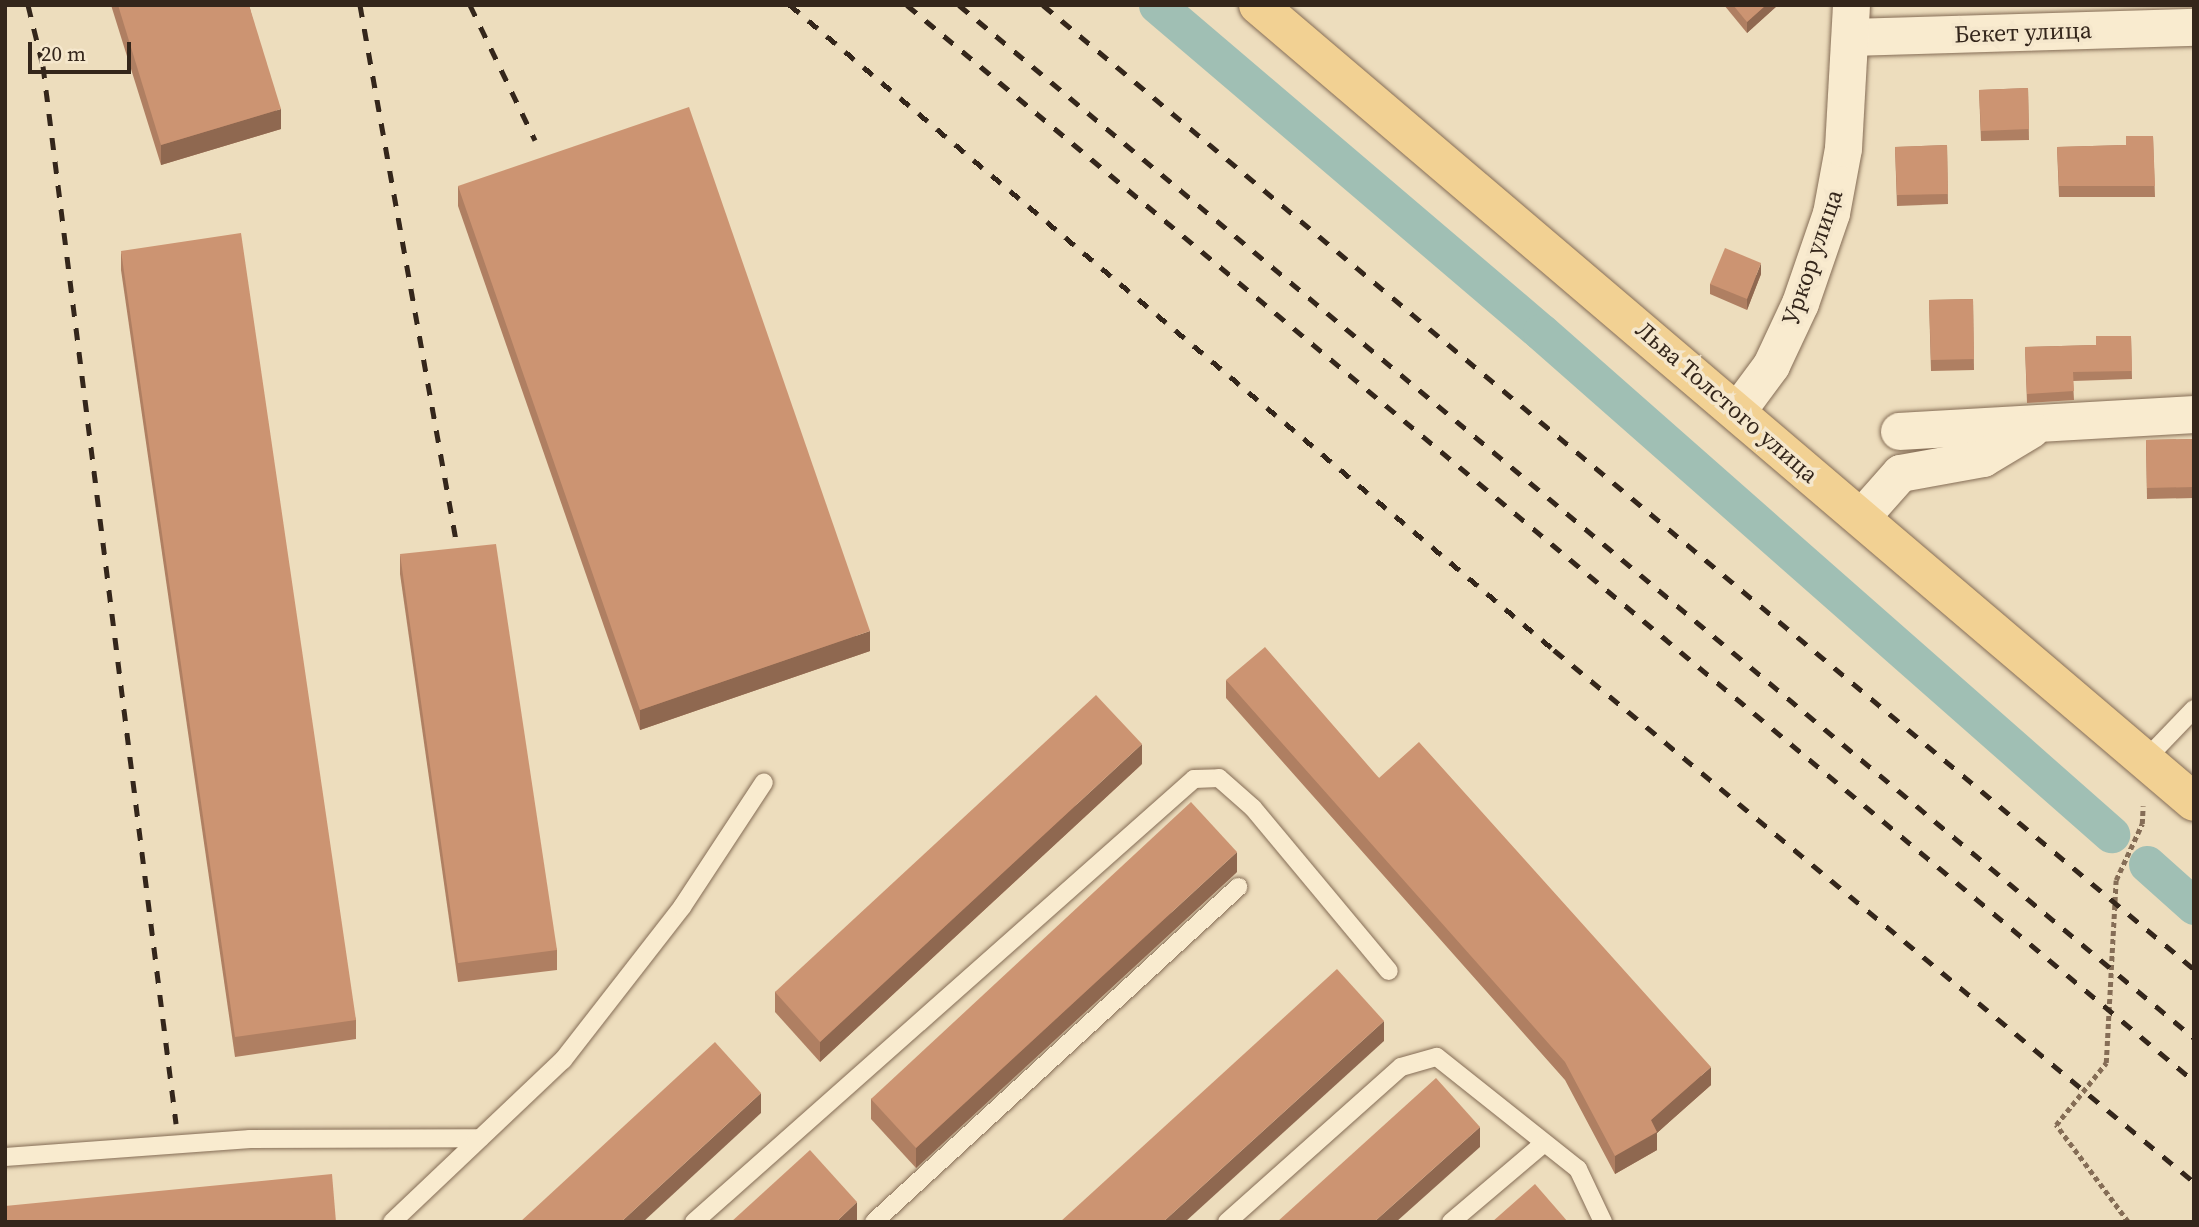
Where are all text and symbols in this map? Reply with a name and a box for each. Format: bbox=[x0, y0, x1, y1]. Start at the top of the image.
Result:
street label: Бекет улица bbox=[1954, 15, 2092, 49]
scale bar bbox=[32, 28, 135, 72]
text: 20 m bbox=[41, 39, 86, 68]
street label: Уркор улица bbox=[1775, 186, 1849, 328]
street label: Льва Толстого улица bbox=[1630, 315, 1824, 489]

